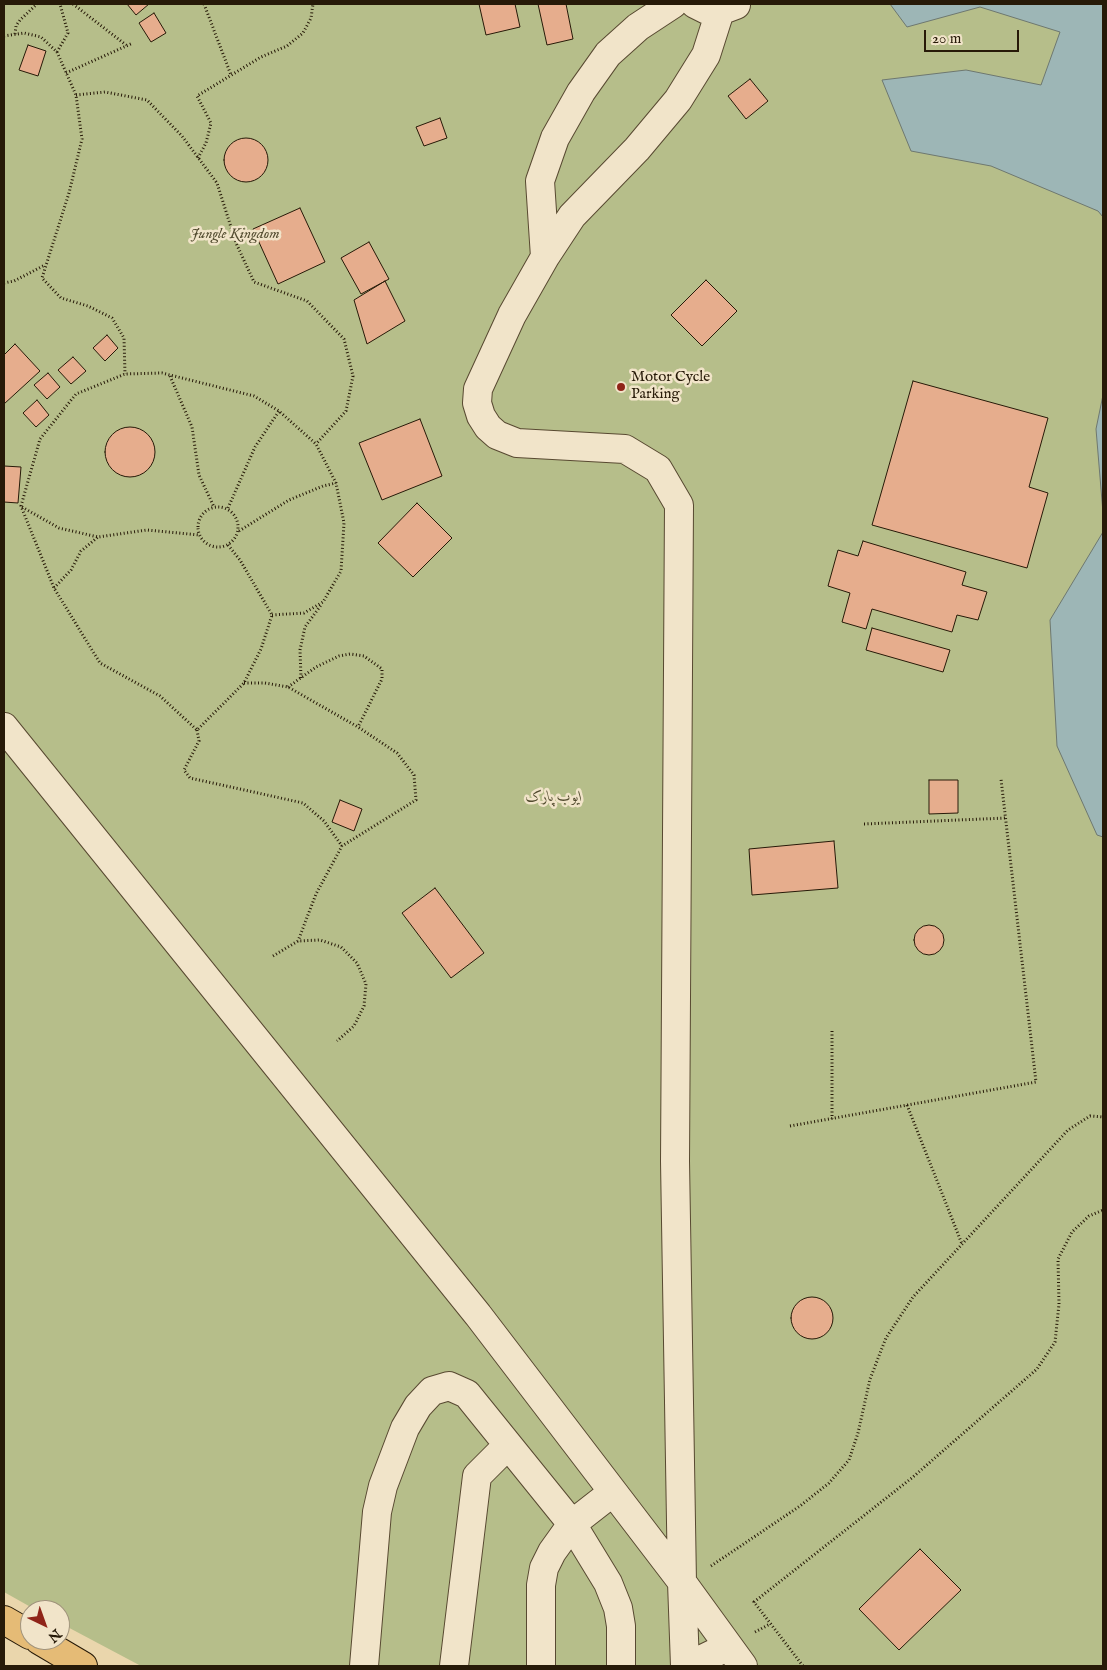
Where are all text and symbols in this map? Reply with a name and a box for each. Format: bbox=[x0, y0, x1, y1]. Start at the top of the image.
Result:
scale bar bbox=[927, 20, 1022, 52]
text: 20 m bbox=[932, 29, 961, 48]
park label: Jungle Kingdom bbox=[191, 226, 279, 244]
place label: Motor Cycle Parking bbox=[631, 369, 710, 404]
marker: Motor Cycle Parking bbox=[615, 381, 627, 393]
park label: ایوب پارک bbox=[526, 789, 582, 807]
north arrow bbox=[20, 1600, 70, 1650]
text: N bbox=[44, 1625, 65, 1646]

